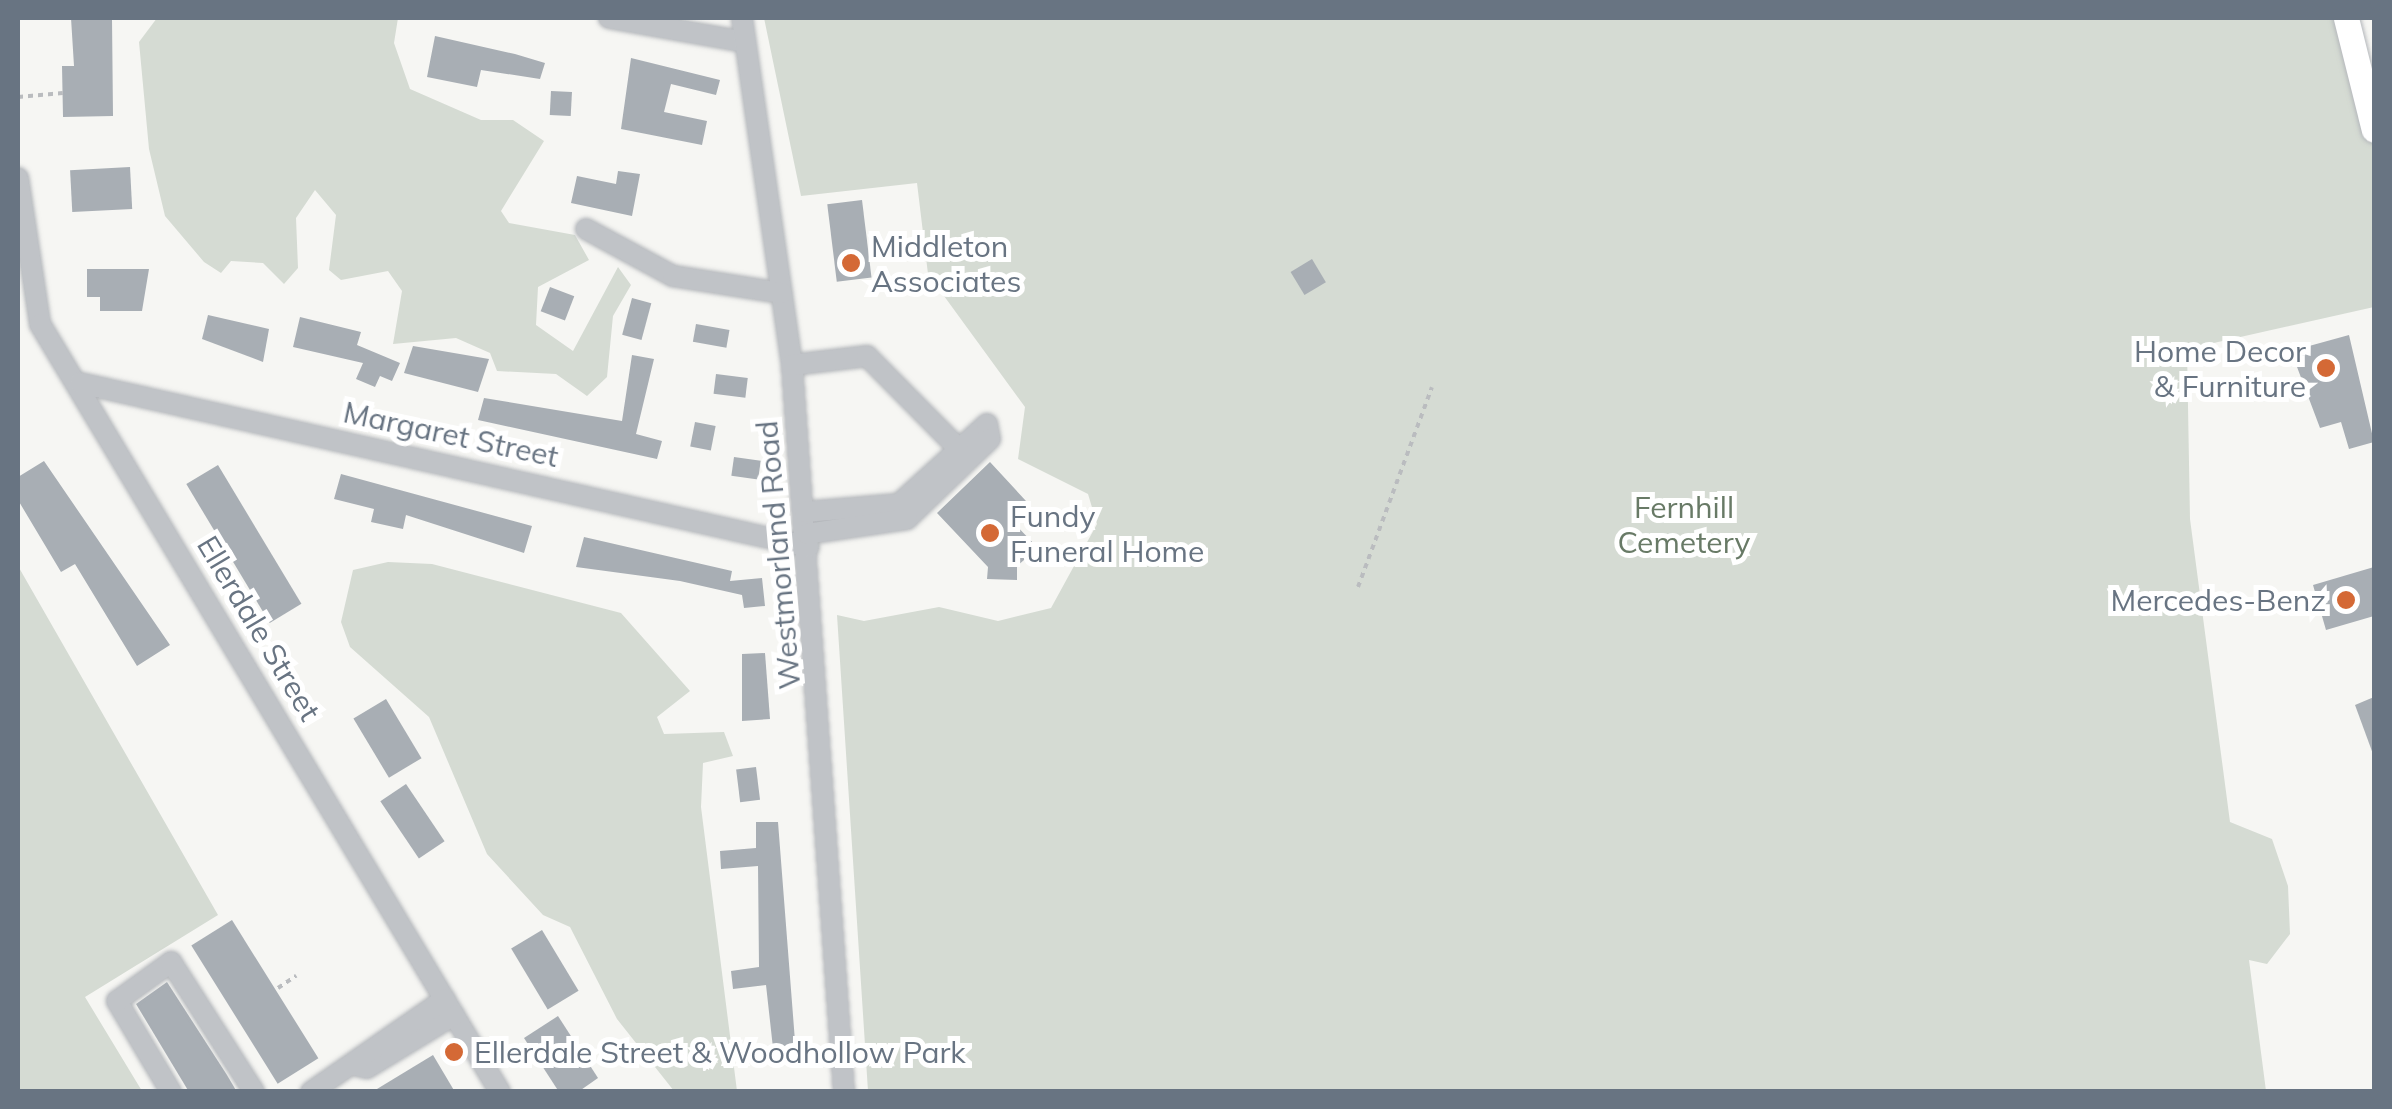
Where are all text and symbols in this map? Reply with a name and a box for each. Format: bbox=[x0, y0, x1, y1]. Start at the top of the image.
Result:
place label: Middleton Associates bbox=[871, 228, 1021, 298]
marker: Middleton Associates bbox=[840, 252, 862, 274]
place label: Home Decor & Furniture bbox=[2134, 333, 2306, 404]
marker: Home Decor & Furniture bbox=[2315, 357, 2337, 379]
street label: Margaret Street bbox=[340, 394, 562, 474]
street label: Westmorland Road bbox=[748, 419, 808, 691]
park label: Fernhill Cemetery bbox=[1618, 489, 1750, 560]
place label: Fundy Funeral Home bbox=[1010, 498, 1204, 568]
marker: Fundy Funeral Home bbox=[979, 522, 1001, 544]
street label: Ellerdale Street bbox=[190, 529, 328, 727]
place label: Mercedes-Benz bbox=[2110, 582, 2326, 618]
marker: Mercedes-Benz bbox=[2335, 589, 2357, 611]
place label: Ellerdale Street & Woodhollow Park bbox=[474, 1034, 966, 1070]
marker: Ellerdale Street & Woodhollow Park bbox=[443, 1041, 465, 1063]

